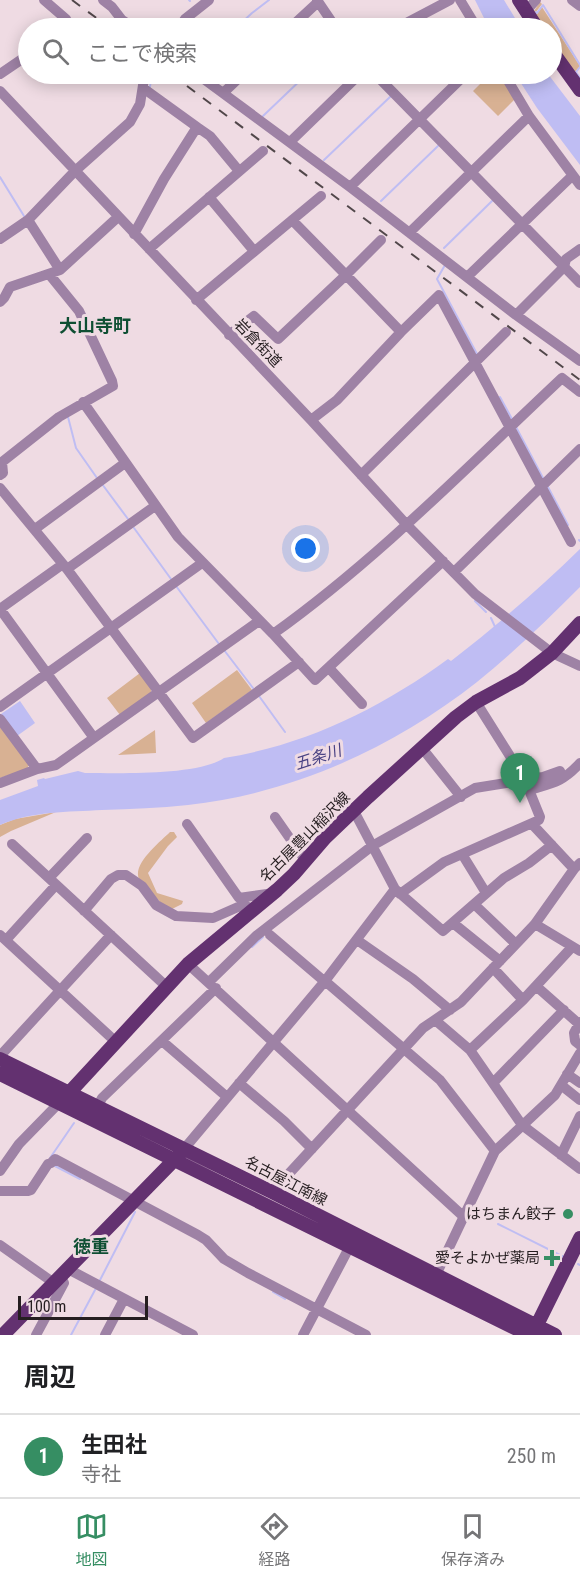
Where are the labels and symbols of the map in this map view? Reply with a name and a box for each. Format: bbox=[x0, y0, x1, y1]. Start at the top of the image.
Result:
district label: 大山寺町 bbox=[59, 315, 131, 336]
street label: 岩倉街道 bbox=[231, 315, 285, 371]
your location bbox=[291, 534, 320, 563]
water label: 五条川 bbox=[292, 740, 346, 773]
pin: 1 bbox=[500, 754, 540, 803]
street label: 名古屋豊山稲沢線 bbox=[256, 788, 354, 886]
street label: 名古屋江南線 bbox=[242, 1153, 330, 1209]
place label: はちまん餃子 bbox=[466, 1205, 556, 1223]
marker: はちまん餃子 bbox=[561, 1207, 575, 1221]
district label: 徳重 bbox=[73, 1236, 109, 1257]
place label: 愛そよかぜ薬局 bbox=[435, 1249, 540, 1267]
marker: 愛そよかぜ薬局 bbox=[545, 1251, 559, 1265]
scale bar bbox=[18, 1293, 148, 1320]

